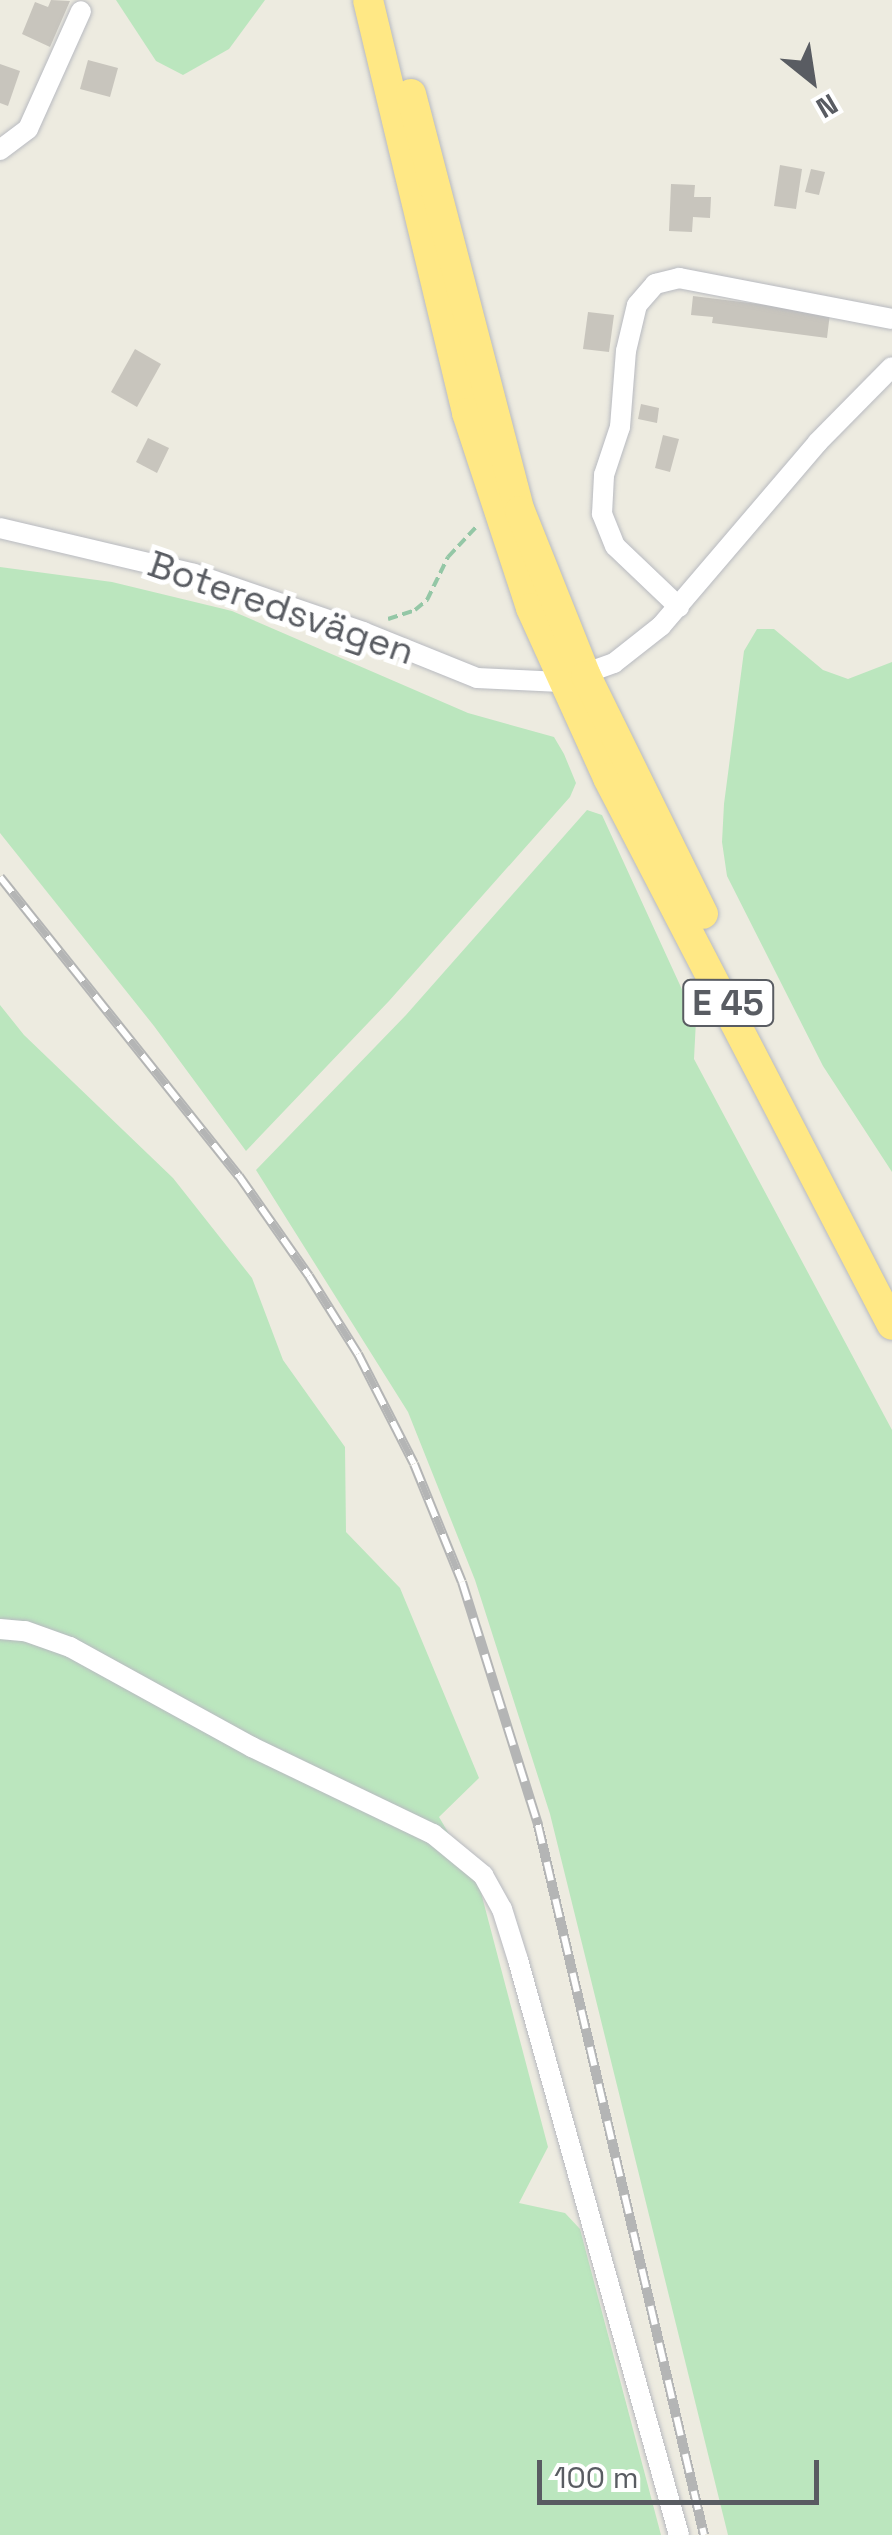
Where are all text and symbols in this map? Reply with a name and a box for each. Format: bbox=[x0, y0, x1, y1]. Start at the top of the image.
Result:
north arrow bbox=[762, 30, 862, 130]
text: N bbox=[810, 86, 844, 126]
street label: Boteredsvägen bbox=[142, 541, 420, 675]
road number: E 45 bbox=[680, 973, 776, 1033]
scale bar bbox=[542, 2440, 824, 2502]
text: 100 m bbox=[554, 2458, 639, 2497]

